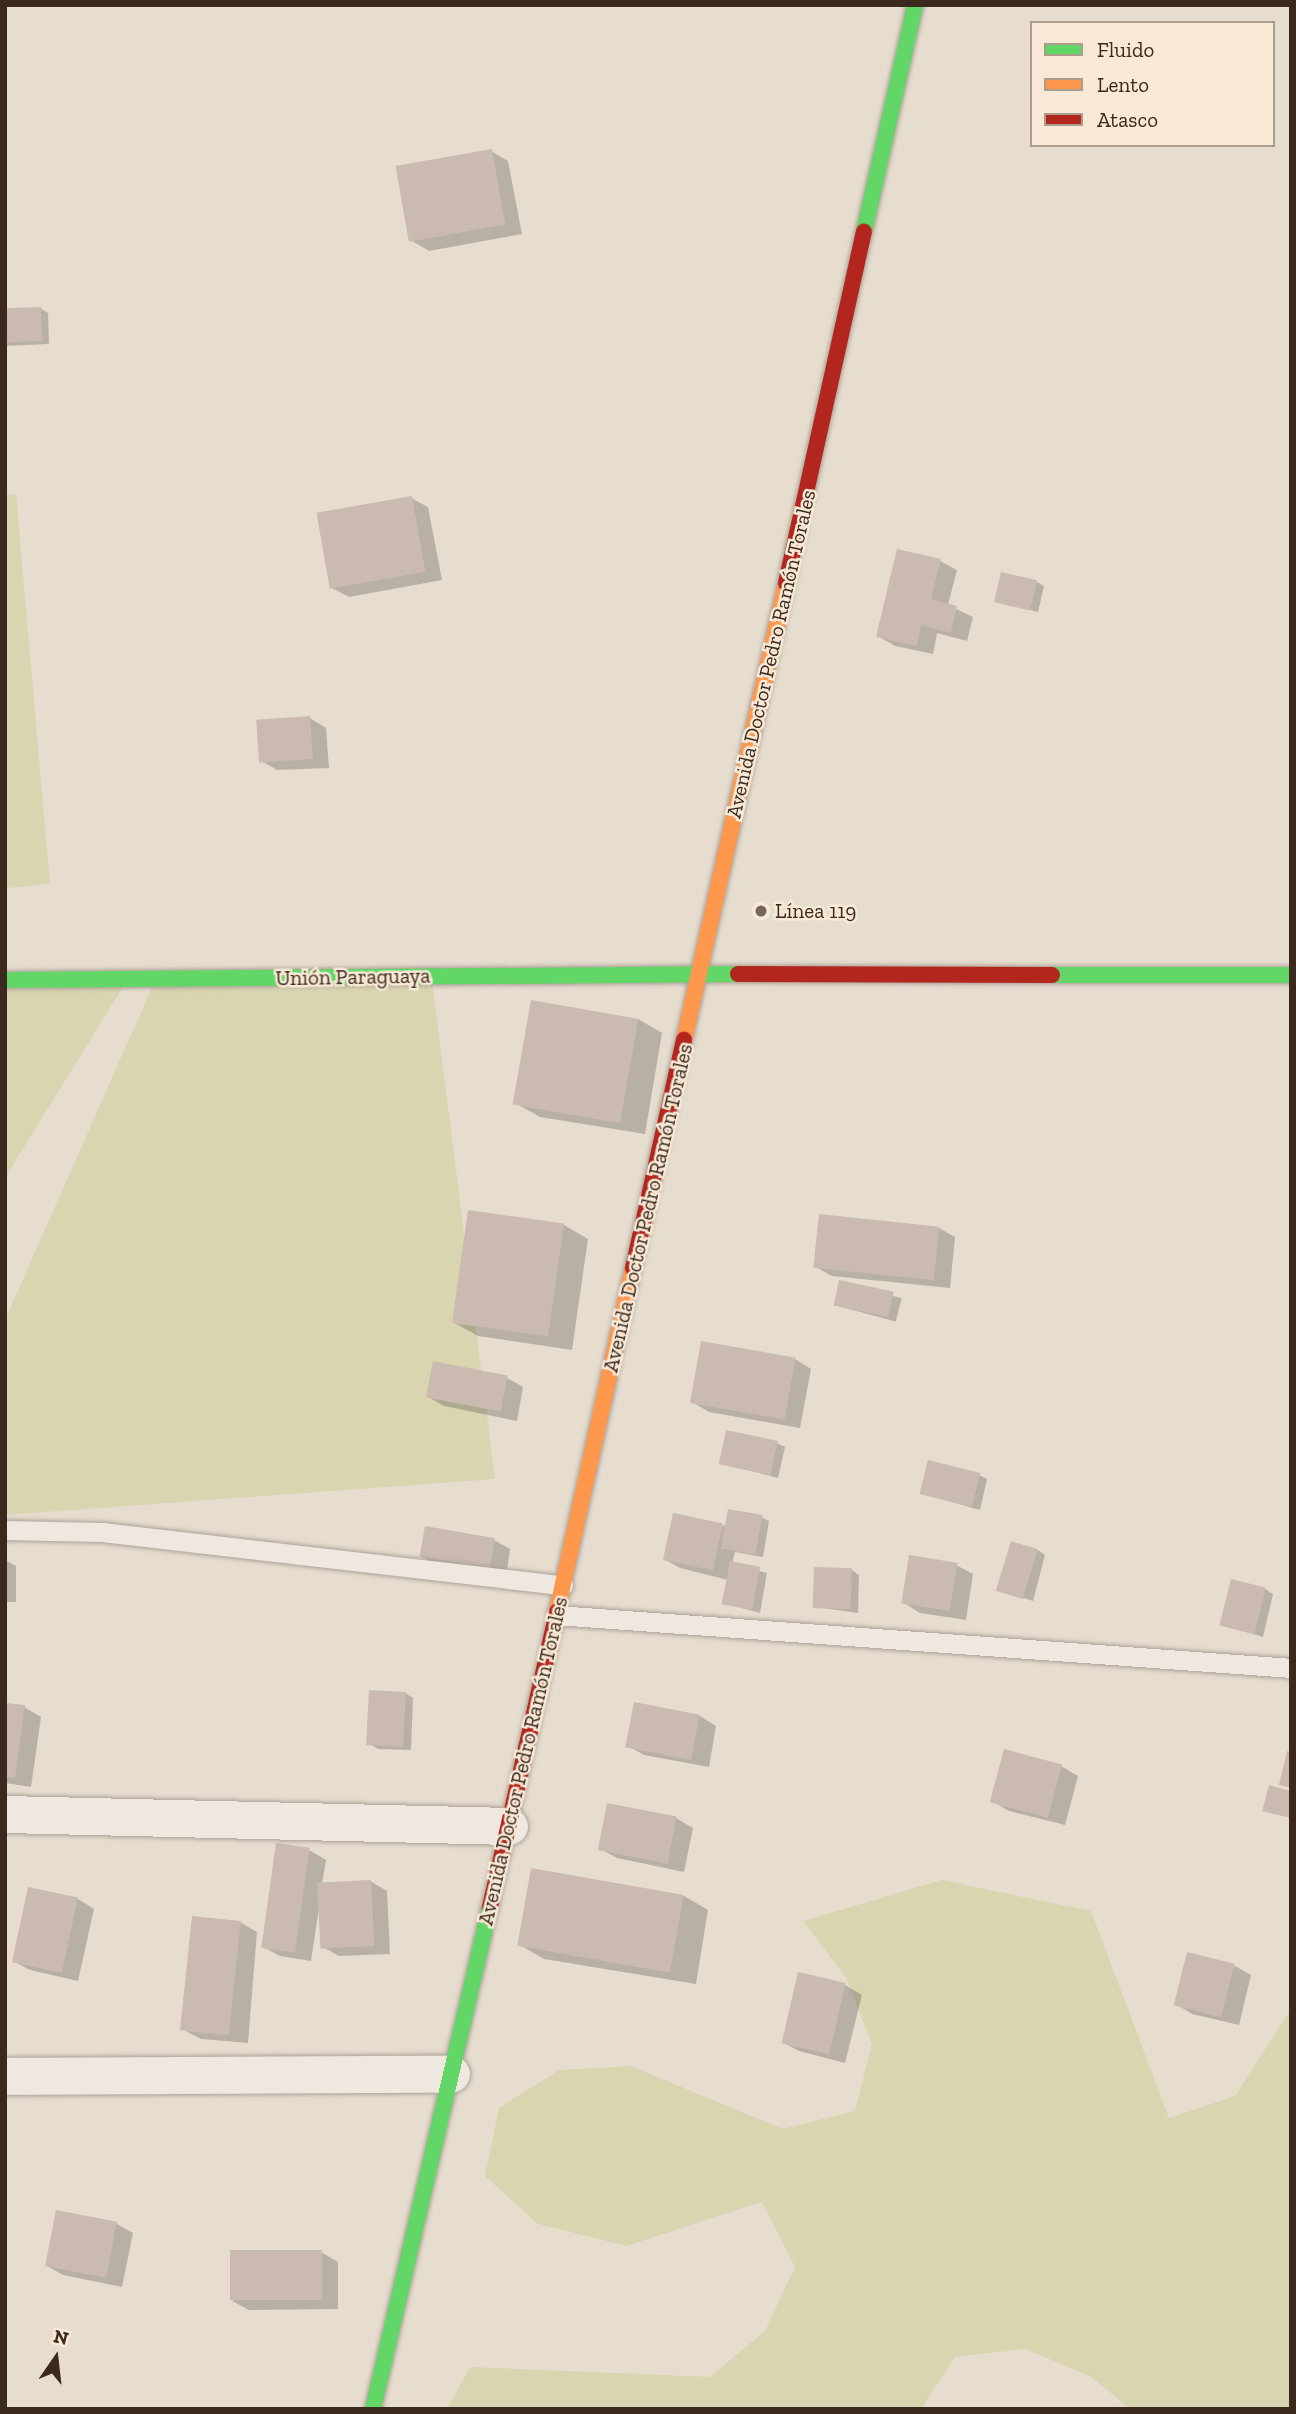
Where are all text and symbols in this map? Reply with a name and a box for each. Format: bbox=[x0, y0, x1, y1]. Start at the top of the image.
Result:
legend bbox=[1030, 21, 1275, 147]
text: Fluido bbox=[1097, 37, 1154, 62]
text: Lento bbox=[1097, 72, 1149, 97]
text: Atasco bbox=[1097, 107, 1158, 132]
street label: Avenida Doctor Pedro Ramón Torales bbox=[721, 487, 821, 821]
place label: Línea 119 bbox=[775, 898, 856, 924]
marker: Línea 119 bbox=[753, 903, 769, 919]
street label: Unión Paraguaya bbox=[275, 963, 431, 991]
street label: Avenida Doctor Pedro Ramón Torales bbox=[598, 1041, 698, 1375]
street label: Avenida Doctor Pedro Ramón Torales bbox=[473, 1594, 573, 1928]
north arrow bbox=[21, 2323, 91, 2393]
text: N bbox=[51, 2324, 71, 2350]

